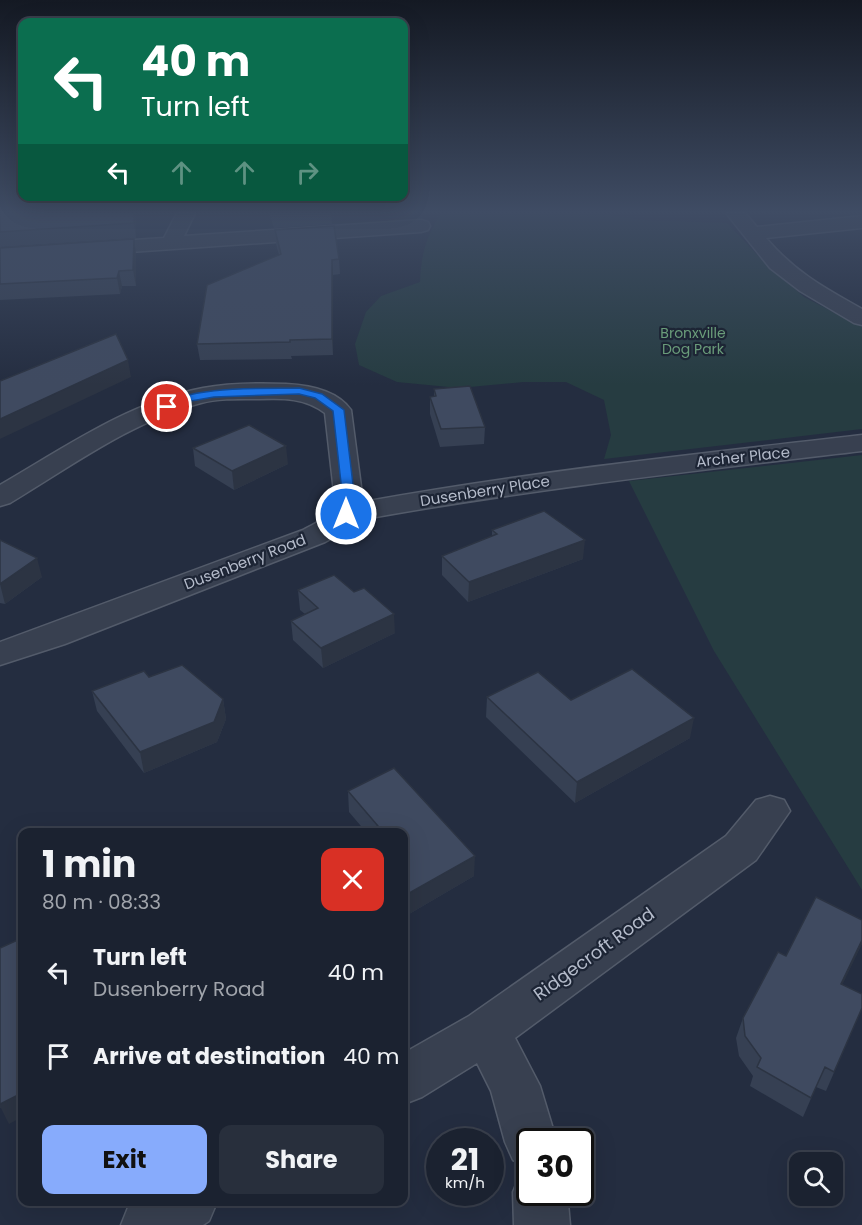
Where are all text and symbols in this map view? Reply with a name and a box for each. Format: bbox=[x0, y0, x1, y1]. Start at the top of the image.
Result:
text: 40 m bbox=[141, 32, 250, 91]
icon: left bbox=[42, 42, 120, 120]
text: Turn left bbox=[141, 88, 250, 125]
icon: left bbox=[102, 156, 135, 189]
icon: ahead bbox=[165, 156, 198, 189]
icon: ahead bbox=[228, 156, 261, 189]
icon: right bbox=[291, 156, 324, 189]
park label: Bronxville Dog Park bbox=[660, 323, 726, 359]
pin bbox=[141, 381, 192, 432]
icon: arrive bbox=[150, 390, 183, 423]
street label: Archer Place bbox=[695, 441, 791, 472]
street label: Dusenberry Place bbox=[419, 470, 551, 511]
position arrow bbox=[314, 482, 378, 546]
street label: Dusenberry Road bbox=[181, 529, 309, 594]
text: 1 min bbox=[42, 839, 136, 890]
button: close bbox=[321, 848, 384, 911]
text: 80 m · 08:33 bbox=[42, 888, 161, 916]
street label: Ridgecroft Road bbox=[528, 901, 659, 1006]
text: Turn left bbox=[93, 942, 187, 973]
icon: left bbox=[42, 956, 75, 989]
text: 40 m bbox=[328, 957, 384, 988]
text: Dusenberry Road bbox=[93, 975, 265, 1003]
icon: arrive bbox=[42, 1040, 75, 1073]
text: Arrive at destination bbox=[93, 1041, 325, 1072]
text: 40 m bbox=[343, 1041, 399, 1072]
button: Exit bbox=[42, 1125, 207, 1194]
button: Share bbox=[219, 1125, 384, 1194]
speed limit sign: 30 bbox=[516, 1128, 594, 1206]
text: 21 bbox=[451, 1138, 479, 1181]
map controls bbox=[789, 1152, 843, 1206]
button: search bbox=[789, 1152, 843, 1206]
text: km/h bbox=[445, 1172, 485, 1193]

